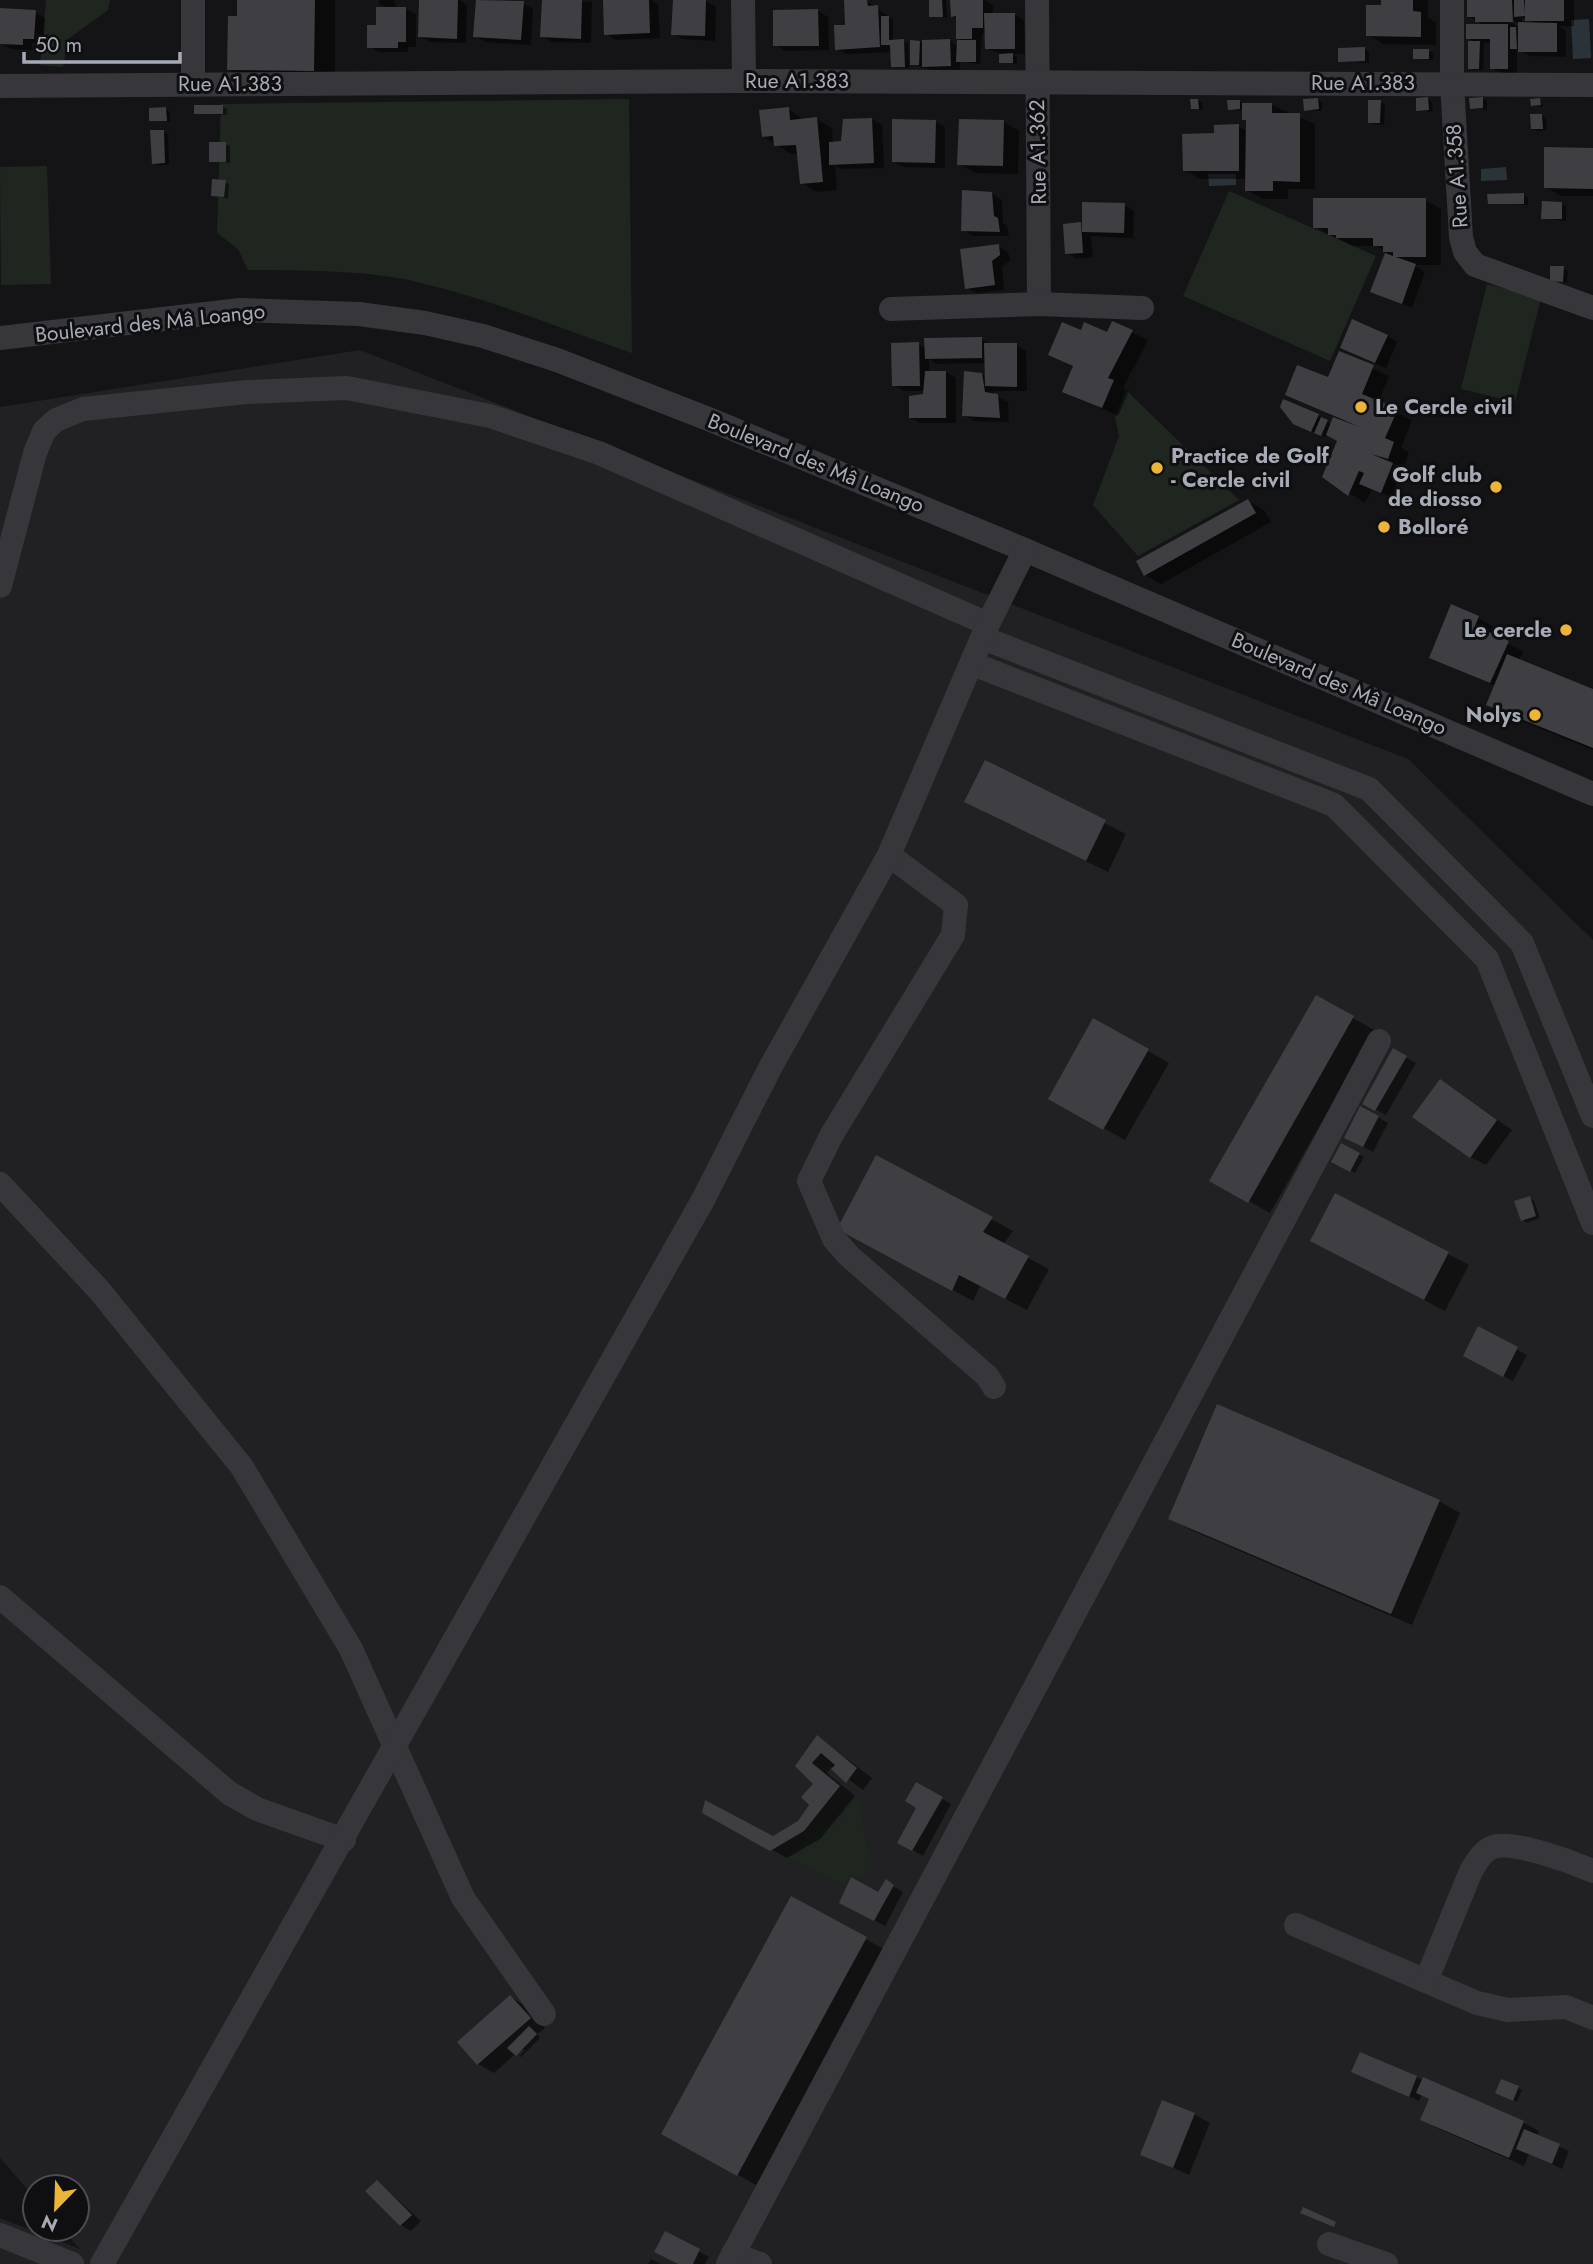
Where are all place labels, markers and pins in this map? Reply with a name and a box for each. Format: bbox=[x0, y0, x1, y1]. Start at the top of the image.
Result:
place label: Le Cercle civil bbox=[1375, 392, 1513, 422]
marker: Le Cercle civil bbox=[1353, 399, 1369, 415]
place label: Practice de Golf - Cercle civil bbox=[1171, 441, 1330, 495]
marker: Practice de Golf - Cercle civil bbox=[1149, 460, 1165, 476]
place label: Golf club de diosso bbox=[1388, 460, 1482, 514]
marker: Golf club de diosso bbox=[1488, 479, 1504, 495]
place label: Bolloré bbox=[1398, 512, 1468, 542]
marker: Bolloré bbox=[1376, 519, 1392, 535]
place label: Le cercle bbox=[1464, 615, 1552, 645]
marker: Le cercle bbox=[1558, 622, 1574, 638]
place label: Nolys bbox=[1466, 700, 1521, 730]
marker: Nolys bbox=[1527, 707, 1543, 723]

